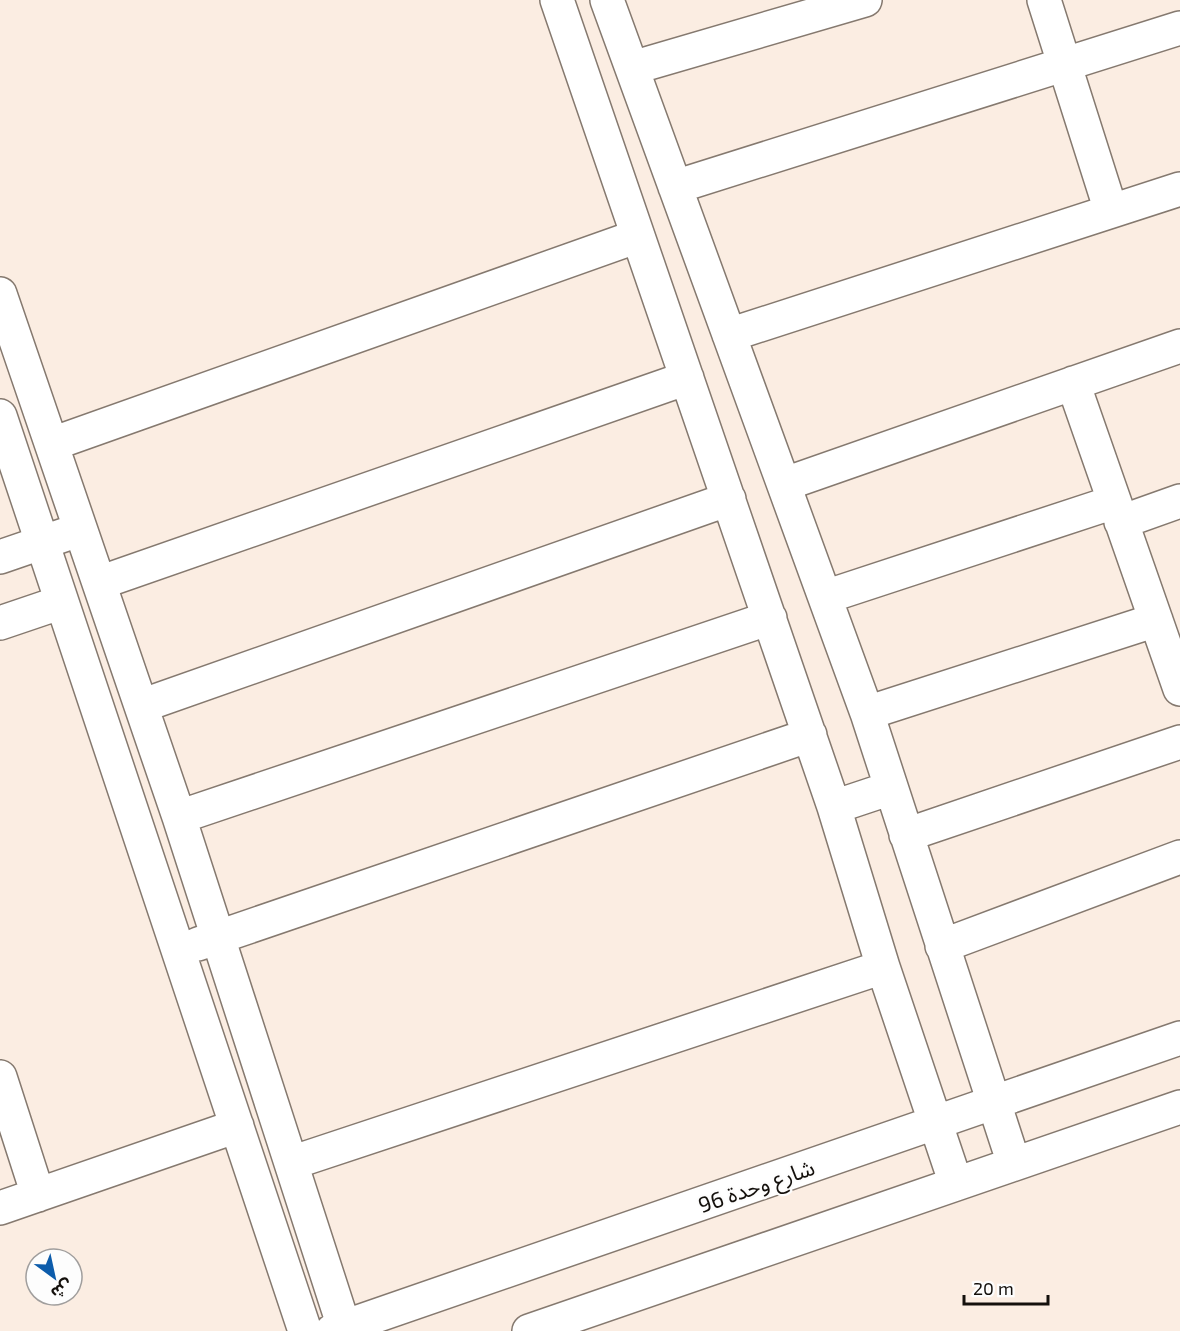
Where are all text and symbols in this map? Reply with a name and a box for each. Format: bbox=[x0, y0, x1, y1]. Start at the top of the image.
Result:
street label: شارع وحدة 96 bbox=[694, 1153, 819, 1222]
north arrow bbox=[24, 1247, 84, 1307]
scale bar bbox=[964, 1268, 1048, 1306]
text: ش bbox=[47, 1275, 77, 1304]
text: 20 m bbox=[973, 1277, 1014, 1299]

